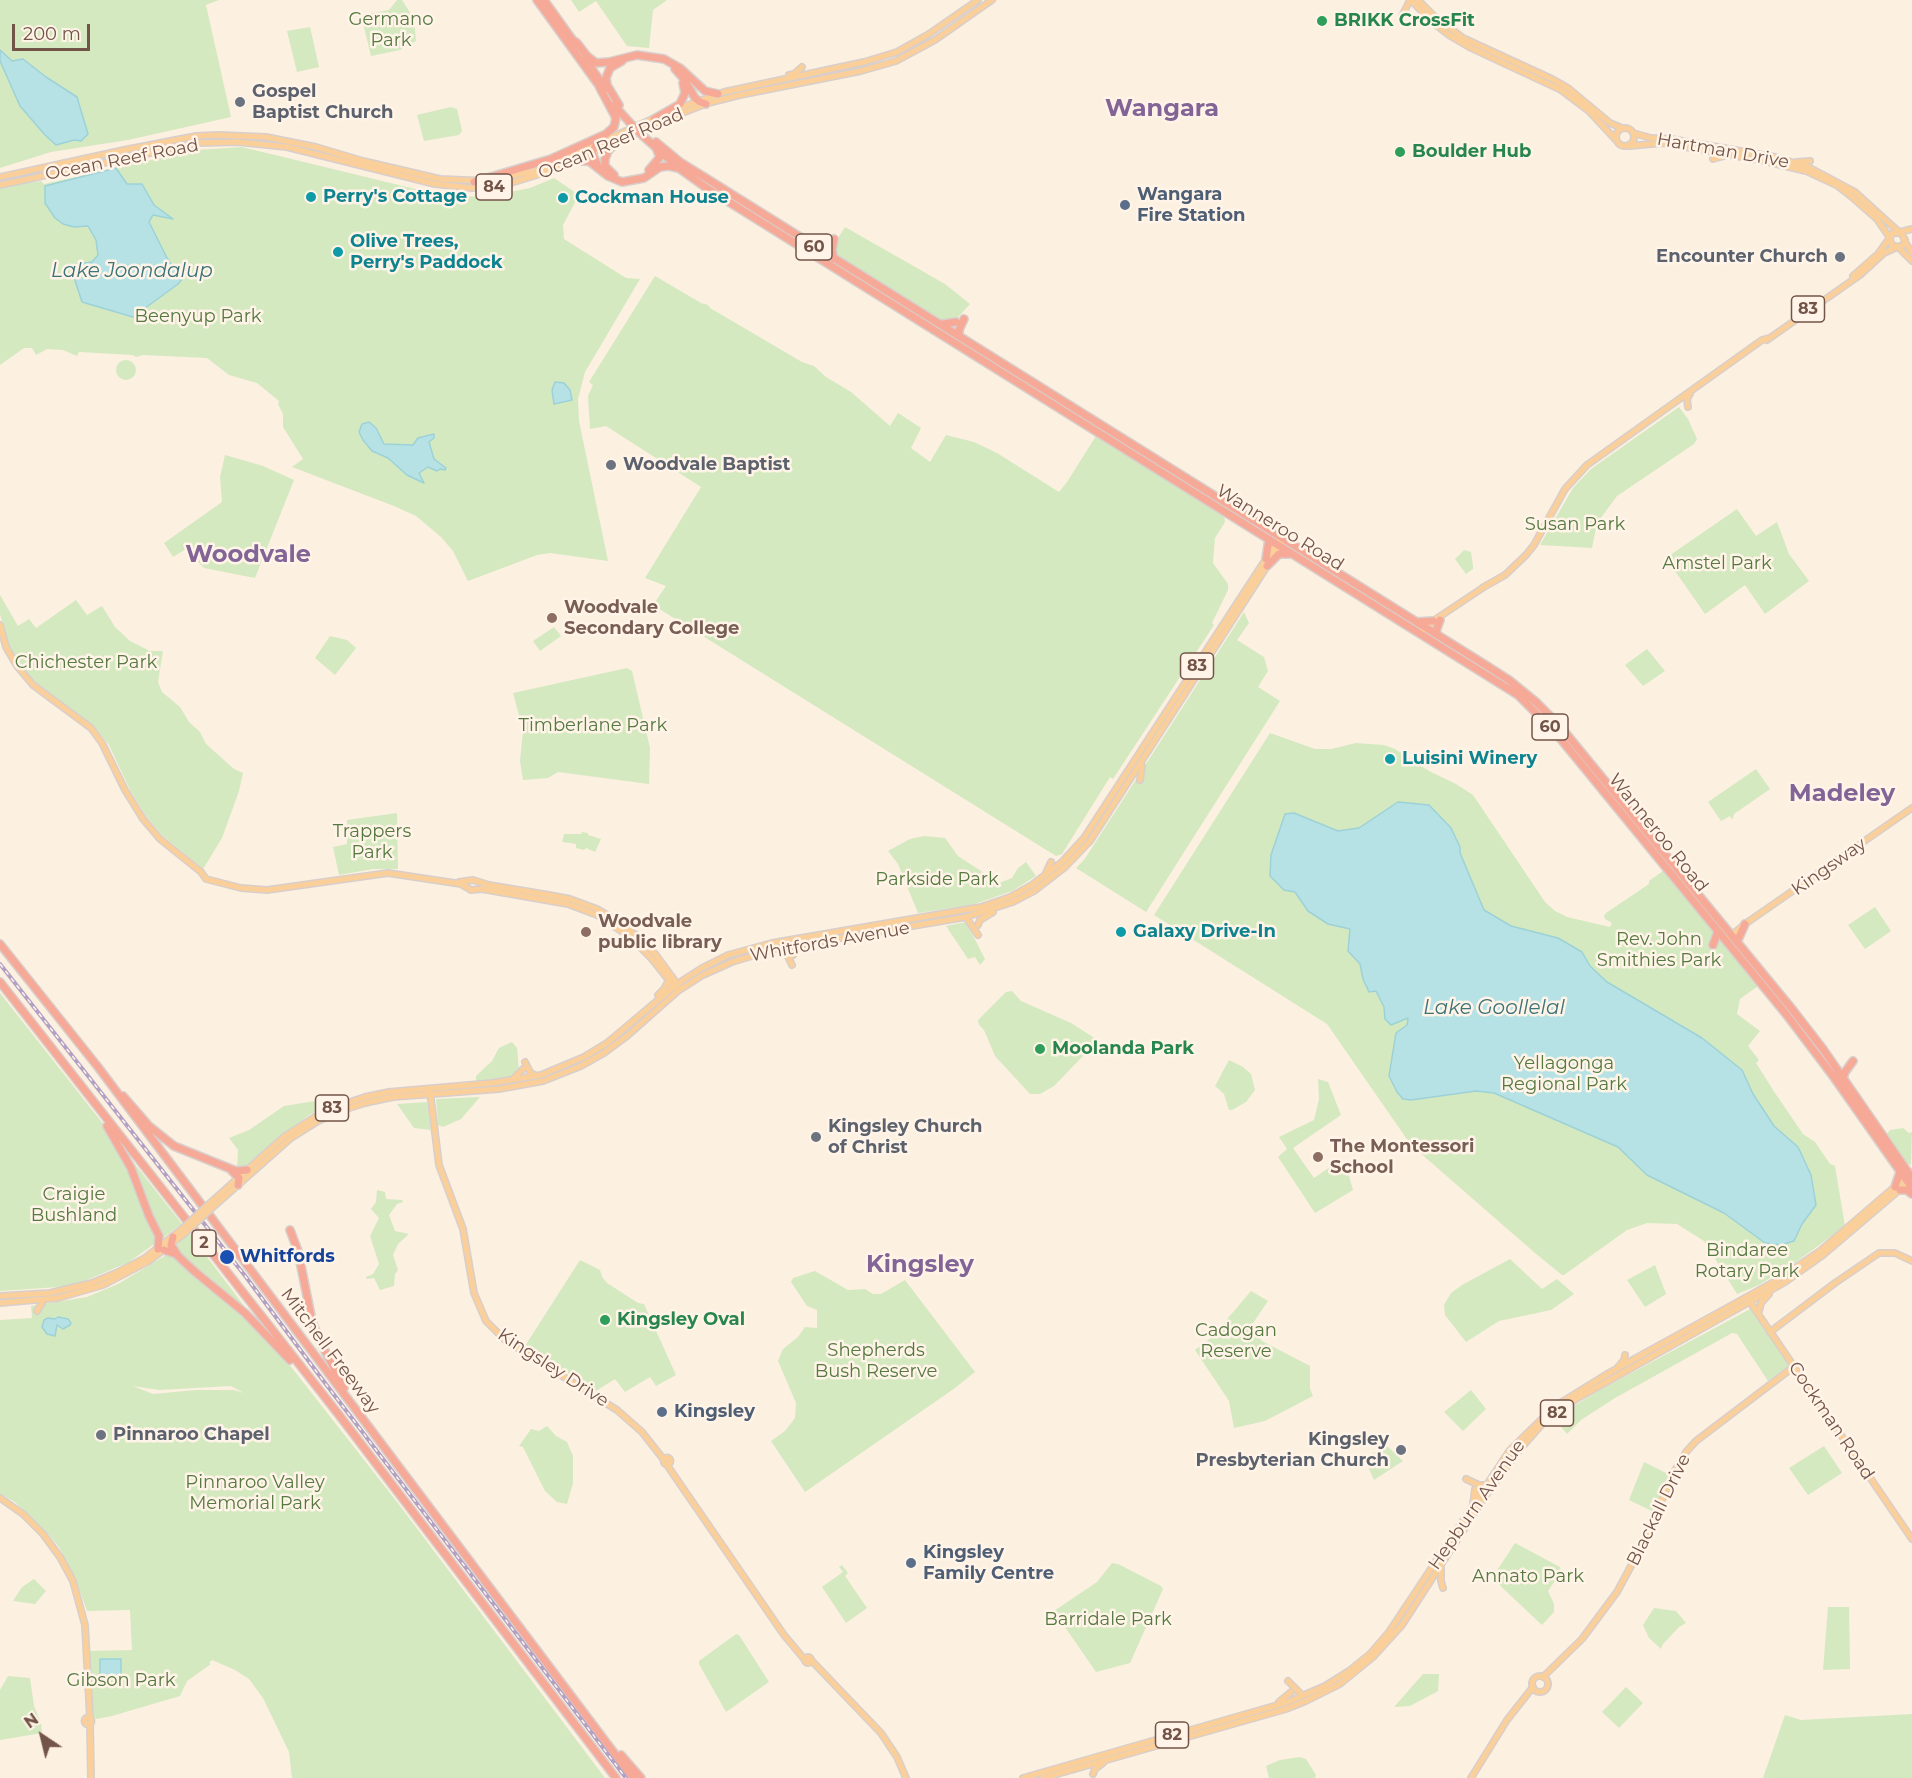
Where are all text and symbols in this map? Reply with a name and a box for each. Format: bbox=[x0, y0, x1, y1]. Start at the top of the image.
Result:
park label: Germano Park bbox=[348, 9, 434, 52]
place label: BRIKK CrossFit bbox=[1334, 10, 1475, 32]
scale bar bbox=[15, 12, 93, 50]
marker: BRIKK CrossFit bbox=[1315, 14, 1329, 28]
text: 200 m bbox=[23, 23, 81, 45]
place label: Gospel Baptist Church bbox=[252, 81, 393, 124]
marker: Gospel Baptist Church bbox=[233, 95, 247, 109]
district label: Wangara bbox=[1105, 95, 1219, 123]
street label: Ocean Reef Road bbox=[535, 104, 687, 184]
street label: Hartman Drive bbox=[1655, 129, 1791, 173]
street label: Ocean Reef Road bbox=[43, 135, 201, 185]
place label: Boulder Hub bbox=[1412, 141, 1531, 163]
marker: Boulder Hub bbox=[1393, 145, 1407, 159]
road number: 84 bbox=[476, 174, 512, 200]
place label: Wangara Fire Station bbox=[1137, 184, 1246, 226]
place label: Perry's Cottage bbox=[323, 186, 467, 208]
place label: Cockman House bbox=[575, 187, 729, 209]
marker: Perry's Cottage bbox=[304, 190, 318, 204]
marker: Cockman House bbox=[556, 191, 570, 205]
marker: Wangara Fire Station bbox=[1118, 198, 1132, 212]
place label: Olive Trees, Perry's Paddock bbox=[350, 231, 502, 274]
road number: 60 bbox=[796, 234, 832, 260]
marker: Olive Trees, Perry's Paddock bbox=[331, 245, 345, 259]
place label: Encounter Church bbox=[1656, 246, 1828, 268]
marker: Encounter Church bbox=[1833, 250, 1847, 264]
water label: Lake Joondalup bbox=[51, 259, 213, 283]
road number: 83 bbox=[1792, 296, 1824, 322]
park label: Beenyup Park bbox=[134, 306, 262, 328]
place label: Woodvale Baptist bbox=[623, 454, 790, 476]
marker: Woodvale Baptist bbox=[604, 458, 618, 472]
street label: Wanneroo Road bbox=[1212, 480, 1348, 576]
park label: Susan Park bbox=[1525, 514, 1625, 536]
district label: Woodvale bbox=[185, 541, 311, 569]
park label: Amstel Park bbox=[1662, 553, 1772, 575]
place label: Woodvale Secondary College bbox=[564, 597, 739, 640]
marker: Woodvale Secondary College bbox=[545, 611, 559, 625]
park label: Chichester Park bbox=[15, 652, 157, 674]
road number: 83 bbox=[1180, 653, 1214, 679]
road number: 60 bbox=[1532, 714, 1568, 740]
park label: Timberlane Park bbox=[519, 715, 667, 737]
place label: Luisini Winery bbox=[1402, 748, 1537, 770]
marker: Luisini Winery bbox=[1383, 752, 1397, 766]
street label: Wanneroo Road bbox=[1604, 769, 1712, 897]
district label: Madeley bbox=[1789, 780, 1895, 808]
park label: Trappers Park bbox=[333, 821, 411, 864]
street label: Kingsway bbox=[1787, 833, 1871, 901]
park label: Parkside Park bbox=[875, 869, 999, 891]
place label: Woodvale public library bbox=[598, 911, 722, 954]
street label: Whitfords Avenue bbox=[749, 917, 911, 967]
place label: Galaxy Drive-In bbox=[1133, 921, 1276, 943]
marker: Woodvale public library bbox=[579, 925, 593, 939]
marker: Galaxy Drive-In bbox=[1114, 925, 1128, 939]
park label: Rev. John Smithies Park bbox=[1597, 929, 1721, 972]
water label: Lake Goollelal bbox=[1423, 996, 1565, 1020]
place label: Moolanda Park bbox=[1052, 1038, 1194, 1060]
marker: Moolanda Park bbox=[1033, 1042, 1047, 1056]
park label: Yellagonga Regional Park bbox=[1501, 1053, 1627, 1096]
road number: 83 bbox=[316, 1095, 348, 1121]
place label: Kingsley Church of Christ bbox=[828, 1116, 982, 1158]
marker: Kingsley Church of Christ bbox=[809, 1130, 823, 1144]
place label: The Montessori School bbox=[1330, 1136, 1474, 1178]
marker: The Montessori School bbox=[1311, 1150, 1325, 1164]
park label: Craigie Bushland bbox=[31, 1184, 117, 1226]
road number: 2 bbox=[192, 1230, 216, 1256]
park label: Bindaree Rotary Park bbox=[1695, 1240, 1799, 1282]
place label: Whitfords bbox=[240, 1246, 335, 1268]
marker: Whitfords bbox=[218, 1248, 236, 1266]
district label: Kingsley bbox=[866, 1251, 974, 1279]
street label: Mitchell Freeway bbox=[276, 1284, 384, 1418]
place label: Kingsley Oval bbox=[617, 1309, 745, 1331]
marker: Kingsley Oval bbox=[598, 1313, 612, 1327]
park label: Cadogan Reserve bbox=[1195, 1320, 1277, 1362]
street label: Kingsley Drive bbox=[493, 1324, 613, 1412]
park label: Shepherds Bush Reserve bbox=[815, 1340, 937, 1382]
street label: Cockman Road bbox=[1783, 1358, 1879, 1484]
road number: 82 bbox=[1540, 1400, 1574, 1426]
place label: Kingsley bbox=[674, 1401, 755, 1423]
marker: Kingsley bbox=[655, 1405, 669, 1419]
place label: Pinnaroo Chapel bbox=[113, 1424, 270, 1446]
marker: Pinnaroo Chapel bbox=[94, 1428, 108, 1442]
place label: Kingsley Presbyterian Church bbox=[1195, 1429, 1389, 1472]
street label: Hepburn Avenue bbox=[1424, 1436, 1530, 1574]
marker: Kingsley Presbyterian Church bbox=[1394, 1443, 1408, 1457]
street label: Blackall Drive bbox=[1623, 1451, 1695, 1569]
park label: Pinnaroo Valley Memorial Park bbox=[185, 1472, 325, 1514]
place label: Kingsley Family Centre bbox=[923, 1542, 1054, 1584]
marker: Kingsley Family Centre bbox=[904, 1556, 918, 1570]
park label: Annato Park bbox=[1472, 1566, 1584, 1588]
park label: Barridale Park bbox=[1044, 1609, 1172, 1631]
park label: Gibson Park bbox=[66, 1670, 176, 1692]
north arrow bbox=[12, 1706, 72, 1766]
text: N bbox=[21, 1709, 42, 1732]
road number: 82 bbox=[1156, 1722, 1188, 1748]

